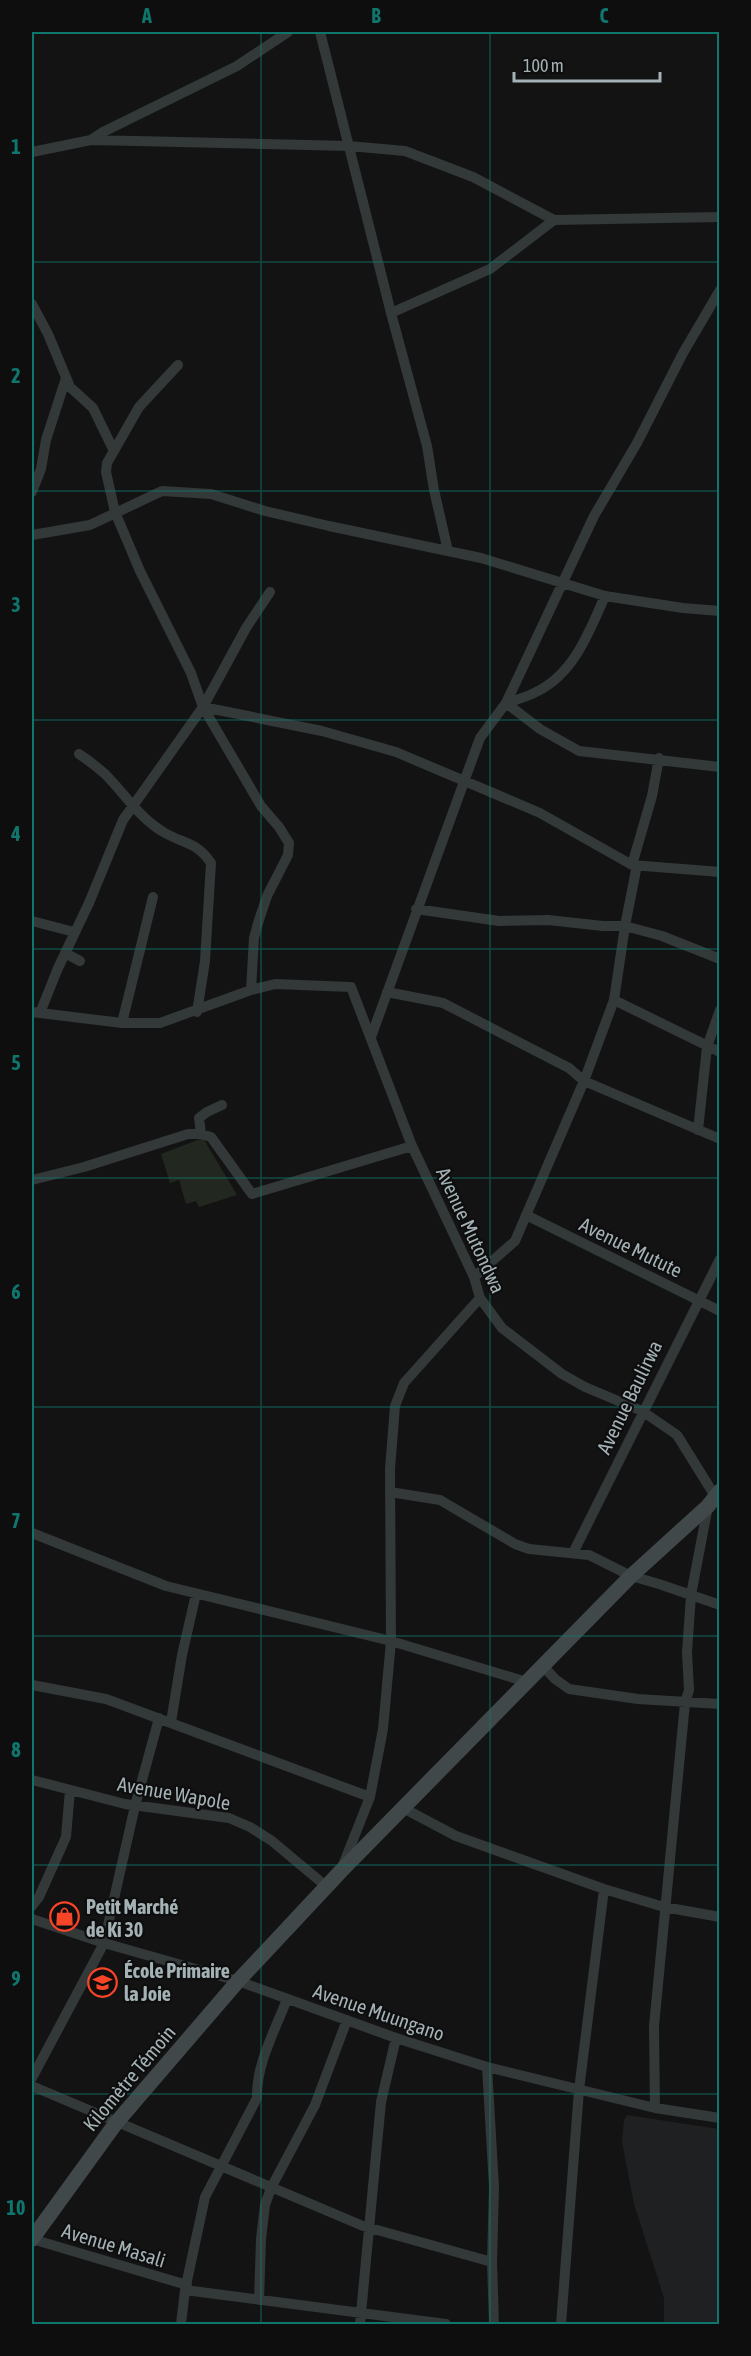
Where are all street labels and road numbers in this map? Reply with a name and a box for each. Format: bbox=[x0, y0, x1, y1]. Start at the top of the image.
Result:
street label: Avenue Mutondwa bbox=[432, 1163, 510, 1297]
street label: Avenue Mutute bbox=[576, 1212, 686, 1282]
street label: Avenue Baulirwa bbox=[592, 1337, 666, 1457]
street label: Avenue Wapole bbox=[116, 1772, 232, 1814]
street label: Avenue Muungano bbox=[310, 1979, 448, 2045]
street label: Kilomètre Témoin bbox=[78, 2021, 180, 2135]
street label: Avenue Masali bbox=[59, 2218, 169, 2272]

